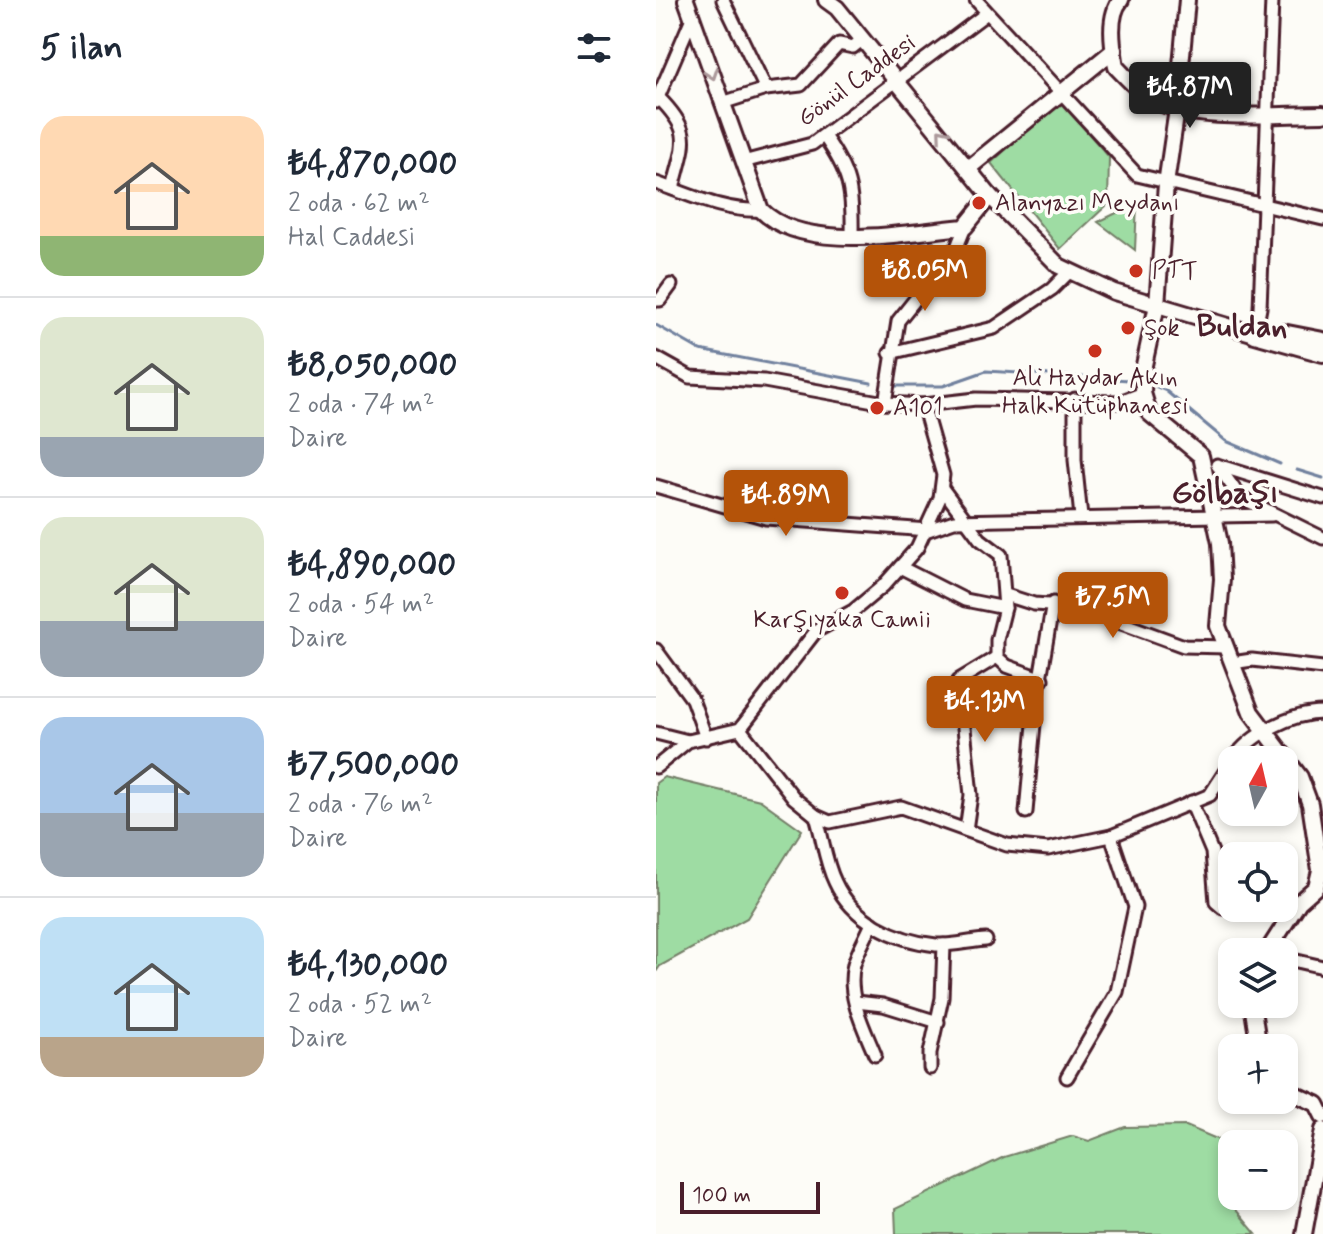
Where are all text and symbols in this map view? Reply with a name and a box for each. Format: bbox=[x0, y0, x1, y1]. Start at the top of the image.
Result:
text: 5 ilan bbox=[40, 26, 123, 71]
icon: filters bbox=[572, 26, 616, 70]
street label: Gönül Caddesi bbox=[792, 28, 922, 134]
pin: ₺4.87M bbox=[1125, 62, 1255, 130]
one-way arrow bbox=[702, 66, 719, 80]
text: ₺4.87M bbox=[1147, 71, 1233, 105]
one-way arrow bbox=[937, 129, 952, 143]
text: ₺4,870,000 bbox=[288, 142, 457, 187]
icon: home bbox=[104, 148, 200, 244]
text: 2 oda · 62 m² bbox=[288, 187, 430, 221]
place label: Alanyazı Meydanı bbox=[995, 188, 1180, 219]
marker: Alanyazı Meydanı bbox=[970, 194, 988, 212]
text: Hal Caddesi bbox=[288, 221, 416, 255]
pin: ₺8.05M bbox=[860, 245, 990, 313]
text: ₺8.05M bbox=[882, 254, 968, 288]
place label: PTT bbox=[1152, 256, 1198, 287]
marker: PTT bbox=[1127, 262, 1145, 280]
district label: Buldan bbox=[1197, 306, 1287, 348]
place label: Şok bbox=[1144, 313, 1180, 344]
marker: Şok bbox=[1119, 319, 1137, 337]
marker: Ali Haydar Akın Halk Kütüphanesi bbox=[1086, 342, 1104, 360]
text: ₺8,050,000 bbox=[288, 343, 458, 388]
icon: home bbox=[104, 349, 200, 445]
place label: Ali Haydar Akın Halk Kütüphanesi bbox=[1002, 363, 1188, 422]
text: 2 oda · 74 m² bbox=[288, 388, 434, 422]
place label: A101 bbox=[893, 393, 943, 424]
marker: A101 bbox=[868, 399, 886, 417]
text: Daire bbox=[288, 422, 347, 456]
pin: ₺4.89M bbox=[721, 470, 851, 538]
district label: Gölbaşı bbox=[1171, 472, 1279, 514]
text: ₺4.89M bbox=[742, 479, 830, 513]
text: ₺4,890,000 bbox=[288, 543, 456, 588]
icon: home bbox=[104, 549, 200, 645]
pin: ₺7.5M bbox=[1057, 572, 1169, 640]
text: ₺7.5M bbox=[1076, 581, 1150, 615]
marker: Karşıyaka Camii bbox=[833, 584, 851, 602]
text: 2 oda · 54 m² bbox=[288, 588, 434, 622]
place label: Karşıyaka Camii bbox=[753, 605, 931, 636]
text: Daire bbox=[288, 622, 347, 656]
pin: ₺4.13M bbox=[920, 676, 1050, 744]
text: ₺4.13M bbox=[945, 685, 1025, 719]
text: ₺7,500,000 bbox=[288, 743, 459, 788]
north arrow bbox=[1218, 746, 1298, 826]
map controls bbox=[1218, 746, 1298, 1210]
icon: home bbox=[104, 749, 200, 845]
text: 2 oda · 76 m² bbox=[288, 788, 433, 822]
text: Daire bbox=[288, 822, 347, 856]
button: locate bbox=[1218, 842, 1298, 922]
button: layers bbox=[1218, 938, 1298, 1018]
text: ₺4,130,000 bbox=[288, 943, 448, 988]
icon: home bbox=[104, 949, 200, 1045]
text: 2 oda · 52 m² bbox=[288, 988, 432, 1022]
text: Daire bbox=[288, 1022, 347, 1056]
button: + bbox=[1218, 1034, 1298, 1114]
button: − bbox=[1218, 1130, 1298, 1210]
scale bar bbox=[680, 1178, 820, 1214]
text: 100 m bbox=[692, 1182, 751, 1210]

